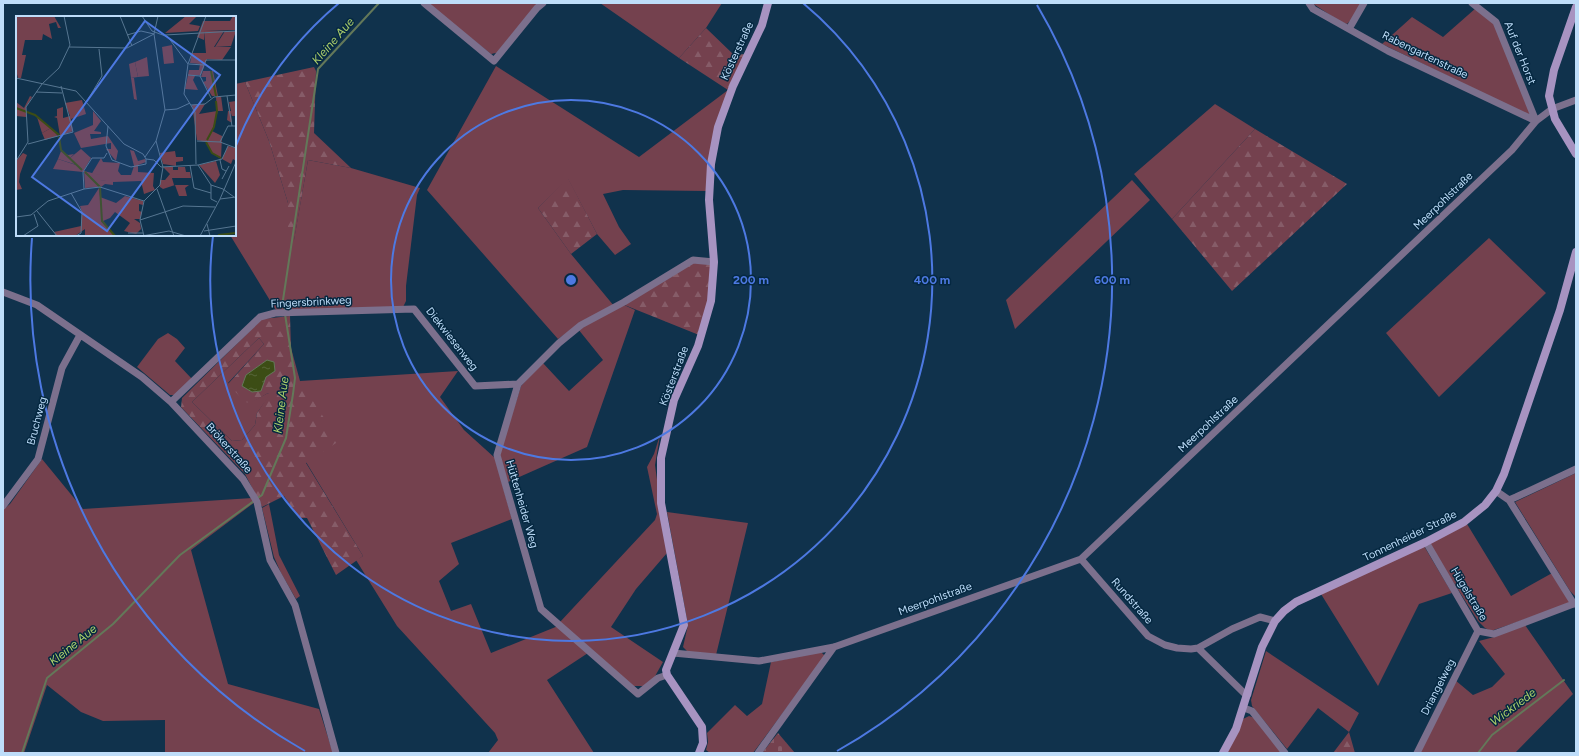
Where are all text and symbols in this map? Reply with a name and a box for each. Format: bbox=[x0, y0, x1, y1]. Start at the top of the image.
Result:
water label: Kleine Aue bbox=[309, 15, 357, 67]
inset map bbox=[16, 16, 236, 236]
street label: Kösterstraße bbox=[718, 20, 756, 82]
street label: Auf der Horst bbox=[1501, 20, 1539, 86]
street label: Rabengartenstraße bbox=[1380, 29, 1470, 81]
street label: Meerpohlstraße bbox=[1411, 169, 1475, 233]
centre of rings bbox=[564, 273, 578, 287]
text: 200 m bbox=[733, 273, 769, 287]
text: 400 m bbox=[914, 273, 950, 287]
text: 600 m bbox=[1094, 273, 1130, 287]
street label: Fingersbrinkweg bbox=[270, 293, 352, 311]
street label: Diekwiesenweg bbox=[423, 305, 481, 373]
street label: Kösterstraße bbox=[657, 344, 691, 408]
water label: Kleine Aue bbox=[271, 375, 291, 434]
street label: Meerpohlstraße bbox=[1175, 393, 1241, 455]
street label: Bruchweg bbox=[24, 395, 50, 447]
street label: Brökerstraße bbox=[203, 420, 255, 476]
street label: Hüttenheider Weg bbox=[503, 458, 541, 550]
street label: Tonnenheider Straße bbox=[1361, 508, 1459, 564]
street label: Hügelstraße bbox=[1448, 565, 1490, 623]
street label: Rundstraße bbox=[1109, 575, 1155, 627]
street label: Meerpohlstraße bbox=[896, 580, 974, 618]
water label: Kleine Aue bbox=[46, 621, 100, 668]
street label: Driangelweg bbox=[1418, 657, 1458, 717]
water label: Wickriede bbox=[1487, 685, 1539, 729]

